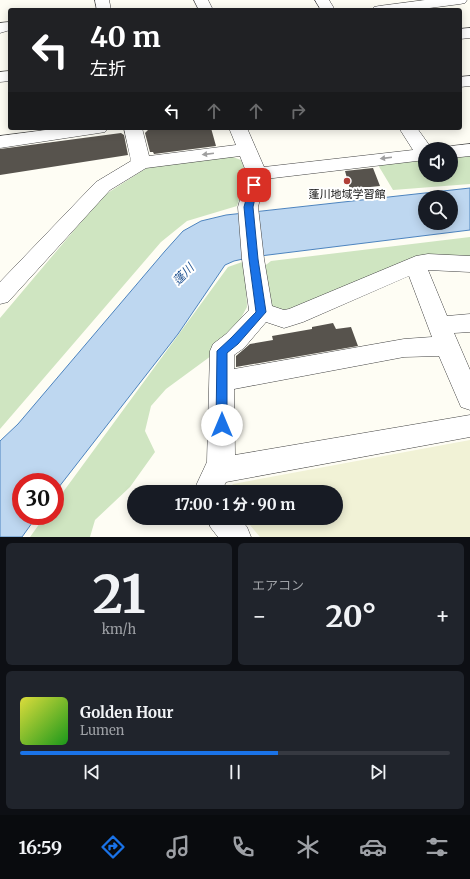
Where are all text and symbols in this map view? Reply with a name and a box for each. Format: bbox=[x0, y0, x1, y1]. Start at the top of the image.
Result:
text: 40 m bbox=[90, 19, 161, 55]
icon: left bbox=[24, 24, 76, 76]
text: 左折 bbox=[90, 57, 126, 80]
icon: left bbox=[161, 100, 183, 122]
icon: ahead bbox=[203, 100, 225, 122]
icon: ahead bbox=[245, 100, 267, 122]
icon: right bbox=[287, 100, 309, 122]
map controls bbox=[418, 142, 458, 230]
button: sound bbox=[418, 142, 458, 182]
one-way arrow bbox=[202, 151, 214, 157]
one-way arrow bbox=[380, 155, 392, 162]
pin bbox=[237, 168, 271, 202]
icon: arrive bbox=[243, 174, 265, 196]
marker: 蓬川地域学習館 bbox=[342, 176, 352, 186]
place label: 蓬川地域学習館 bbox=[309, 187, 386, 201]
button: search bbox=[418, 190, 458, 230]
water label: 蓬川 bbox=[169, 259, 198, 288]
position arrow bbox=[201, 404, 243, 446]
speed limit sign: 30 bbox=[12, 473, 64, 525]
text: 17:00 · 1 分 · 90 m bbox=[175, 495, 295, 514]
text: 21 bbox=[92, 562, 146, 627]
text: エアコン bbox=[252, 577, 304, 594]
text: 20° bbox=[326, 597, 376, 635]
text: − bbox=[252, 602, 267, 630]
text: + bbox=[435, 602, 450, 630]
text: km/h bbox=[102, 621, 136, 638]
text: Golden Hour bbox=[80, 703, 174, 722]
text: Lumen bbox=[80, 722, 124, 739]
icon: previous bbox=[81, 761, 103, 783]
icon: pause bbox=[224, 761, 246, 783]
icon: next bbox=[367, 761, 389, 783]
icon: directions bbox=[99, 833, 127, 861]
icon: music bbox=[164, 833, 192, 861]
icon: phone bbox=[229, 833, 257, 861]
icon: climate bbox=[294, 833, 322, 861]
icon: car bbox=[359, 833, 387, 861]
icon: filters bbox=[423, 833, 451, 861]
text: 16:59 bbox=[18, 836, 62, 859]

